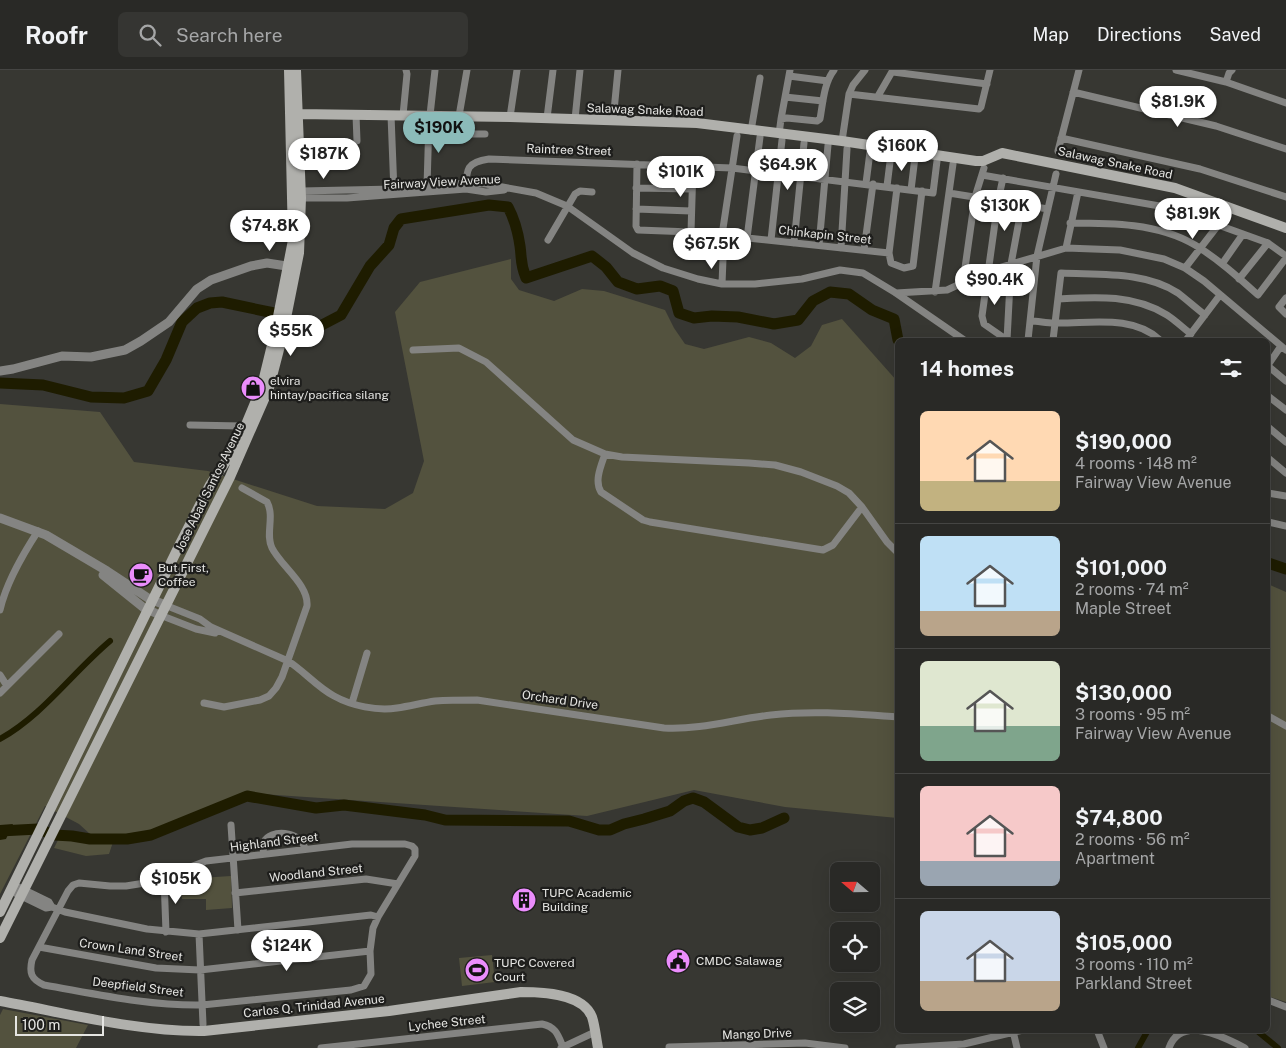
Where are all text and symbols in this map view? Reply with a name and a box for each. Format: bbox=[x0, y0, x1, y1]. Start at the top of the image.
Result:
search box bbox=[118, 12, 468, 57]
text: Roofr bbox=[25, 21, 88, 49]
icon: search bbox=[136, 21, 164, 49]
text: Search here bbox=[176, 24, 283, 46]
text: Map bbox=[1032, 24, 1069, 45]
text: Directions bbox=[1097, 24, 1182, 45]
text: Saved bbox=[1210, 24, 1261, 45]
pin: $81.9K bbox=[1137, 85, 1219, 128]
text: $81.9K bbox=[1151, 92, 1205, 111]
street label: Salawag Snake Road bbox=[586, 101, 704, 119]
pin: $190K bbox=[404, 112, 474, 154]
text: $190K bbox=[414, 118, 464, 137]
pin: $160K bbox=[867, 129, 937, 172]
text: $160K bbox=[877, 136, 927, 155]
pin: $187K bbox=[289, 138, 359, 180]
street label: Raintree Street bbox=[526, 142, 612, 158]
text: $187K bbox=[299, 144, 349, 163]
street label: Salawag Snake Road bbox=[1056, 144, 1174, 182]
pin: $64.9K bbox=[747, 148, 829, 191]
text: $64.9K bbox=[759, 155, 817, 174]
pin: $101K bbox=[646, 156, 716, 198]
text: $101K bbox=[658, 162, 704, 181]
street label: Fairway View Avenue bbox=[383, 172, 501, 192]
pin: $130K bbox=[970, 190, 1040, 232]
text: $130K bbox=[980, 196, 1030, 215]
pin: $81.9K bbox=[1152, 198, 1234, 240]
text: $81.9K bbox=[1166, 204, 1220, 223]
pin: $74.8K bbox=[229, 210, 311, 252]
text: $74.8K bbox=[241, 216, 299, 235]
street label: Chinkapin Street bbox=[778, 223, 873, 247]
pin: $67.5K bbox=[671, 228, 753, 270]
text: $67.5K bbox=[684, 234, 740, 253]
pin: $90.4K bbox=[954, 264, 1036, 306]
text: $90.4K bbox=[966, 270, 1024, 289]
pin: $55K bbox=[261, 314, 321, 357]
text: $55K bbox=[269, 321, 313, 340]
icon: filters bbox=[1217, 354, 1245, 382]
text: 14 homes bbox=[920, 356, 1014, 381]
place label: elvira hintay/pacifica silang bbox=[270, 374, 389, 402]
shop icon: elvira hintay/pacifica silang bbox=[240, 375, 266, 401]
street label: Jose Abad Santos Avenue bbox=[173, 420, 248, 554]
text: $190,000 bbox=[1075, 429, 1172, 454]
icon: home bbox=[960, 431, 1020, 491]
text: 4 rooms · 148 m² bbox=[1075, 454, 1197, 473]
text: Fairway View Avenue bbox=[1075, 473, 1232, 492]
text: $101,000 bbox=[1075, 555, 1167, 580]
icon: home bbox=[960, 556, 1020, 616]
place label: But First, Coffee bbox=[158, 561, 209, 589]
cafe icon: But First, Coffee bbox=[128, 562, 154, 588]
text: 2 rooms · 74 m² bbox=[1075, 580, 1189, 599]
text: Maple Street bbox=[1075, 599, 1172, 618]
text: $130,000 bbox=[1075, 680, 1172, 705]
icon: home bbox=[960, 681, 1020, 741]
street label: Orchard Drive bbox=[521, 688, 599, 712]
text: 3 rooms · 95 m² bbox=[1075, 705, 1190, 724]
text: Fairway View Avenue bbox=[1075, 724, 1232, 743]
text: $74,800 bbox=[1075, 805, 1163, 830]
icon: home bbox=[960, 806, 1020, 866]
street label: Highland Street bbox=[229, 830, 319, 854]
text: 2 rooms · 56 m² bbox=[1075, 830, 1190, 849]
text: Apartment bbox=[1075, 849, 1155, 868]
street label: Woodland Street bbox=[269, 861, 364, 885]
pin: $105K bbox=[141, 862, 211, 905]
north arrow bbox=[830, 862, 880, 912]
map controls bbox=[830, 862, 880, 1032]
text: $105K bbox=[151, 869, 201, 888]
place label: TUPC Academic Building bbox=[542, 886, 632, 914]
building icon: TUPC Academic Building bbox=[511, 887, 537, 913]
button: locate bbox=[830, 922, 880, 972]
pin: $124K bbox=[252, 930, 322, 972]
text: $105,000 bbox=[1075, 930, 1172, 955]
icon: home bbox=[960, 931, 1020, 991]
street label: Crown Land Street bbox=[78, 936, 184, 964]
text: $124K bbox=[262, 936, 312, 955]
public building icon: CMDC Salawag bbox=[665, 948, 691, 974]
place label: CMDC Salawag bbox=[696, 954, 782, 968]
text: 3 rooms · 110 m² bbox=[1075, 955, 1193, 974]
place label: TUPC Covered Court bbox=[494, 956, 575, 984]
sports icon: TUPC Covered Court bbox=[464, 957, 490, 983]
street label: Deepfield Street bbox=[92, 974, 185, 1000]
text: Parkland Street bbox=[1075, 974, 1192, 993]
button: layers bbox=[830, 982, 880, 1032]
street label: Carlos Q. Trinidad Avenue bbox=[243, 992, 386, 1020]
street label: Lychee Street bbox=[408, 1012, 487, 1034]
scale bar bbox=[15, 1013, 104, 1036]
text: 100 m bbox=[22, 1017, 60, 1033]
street label: Mango Drive bbox=[722, 1026, 792, 1042]

